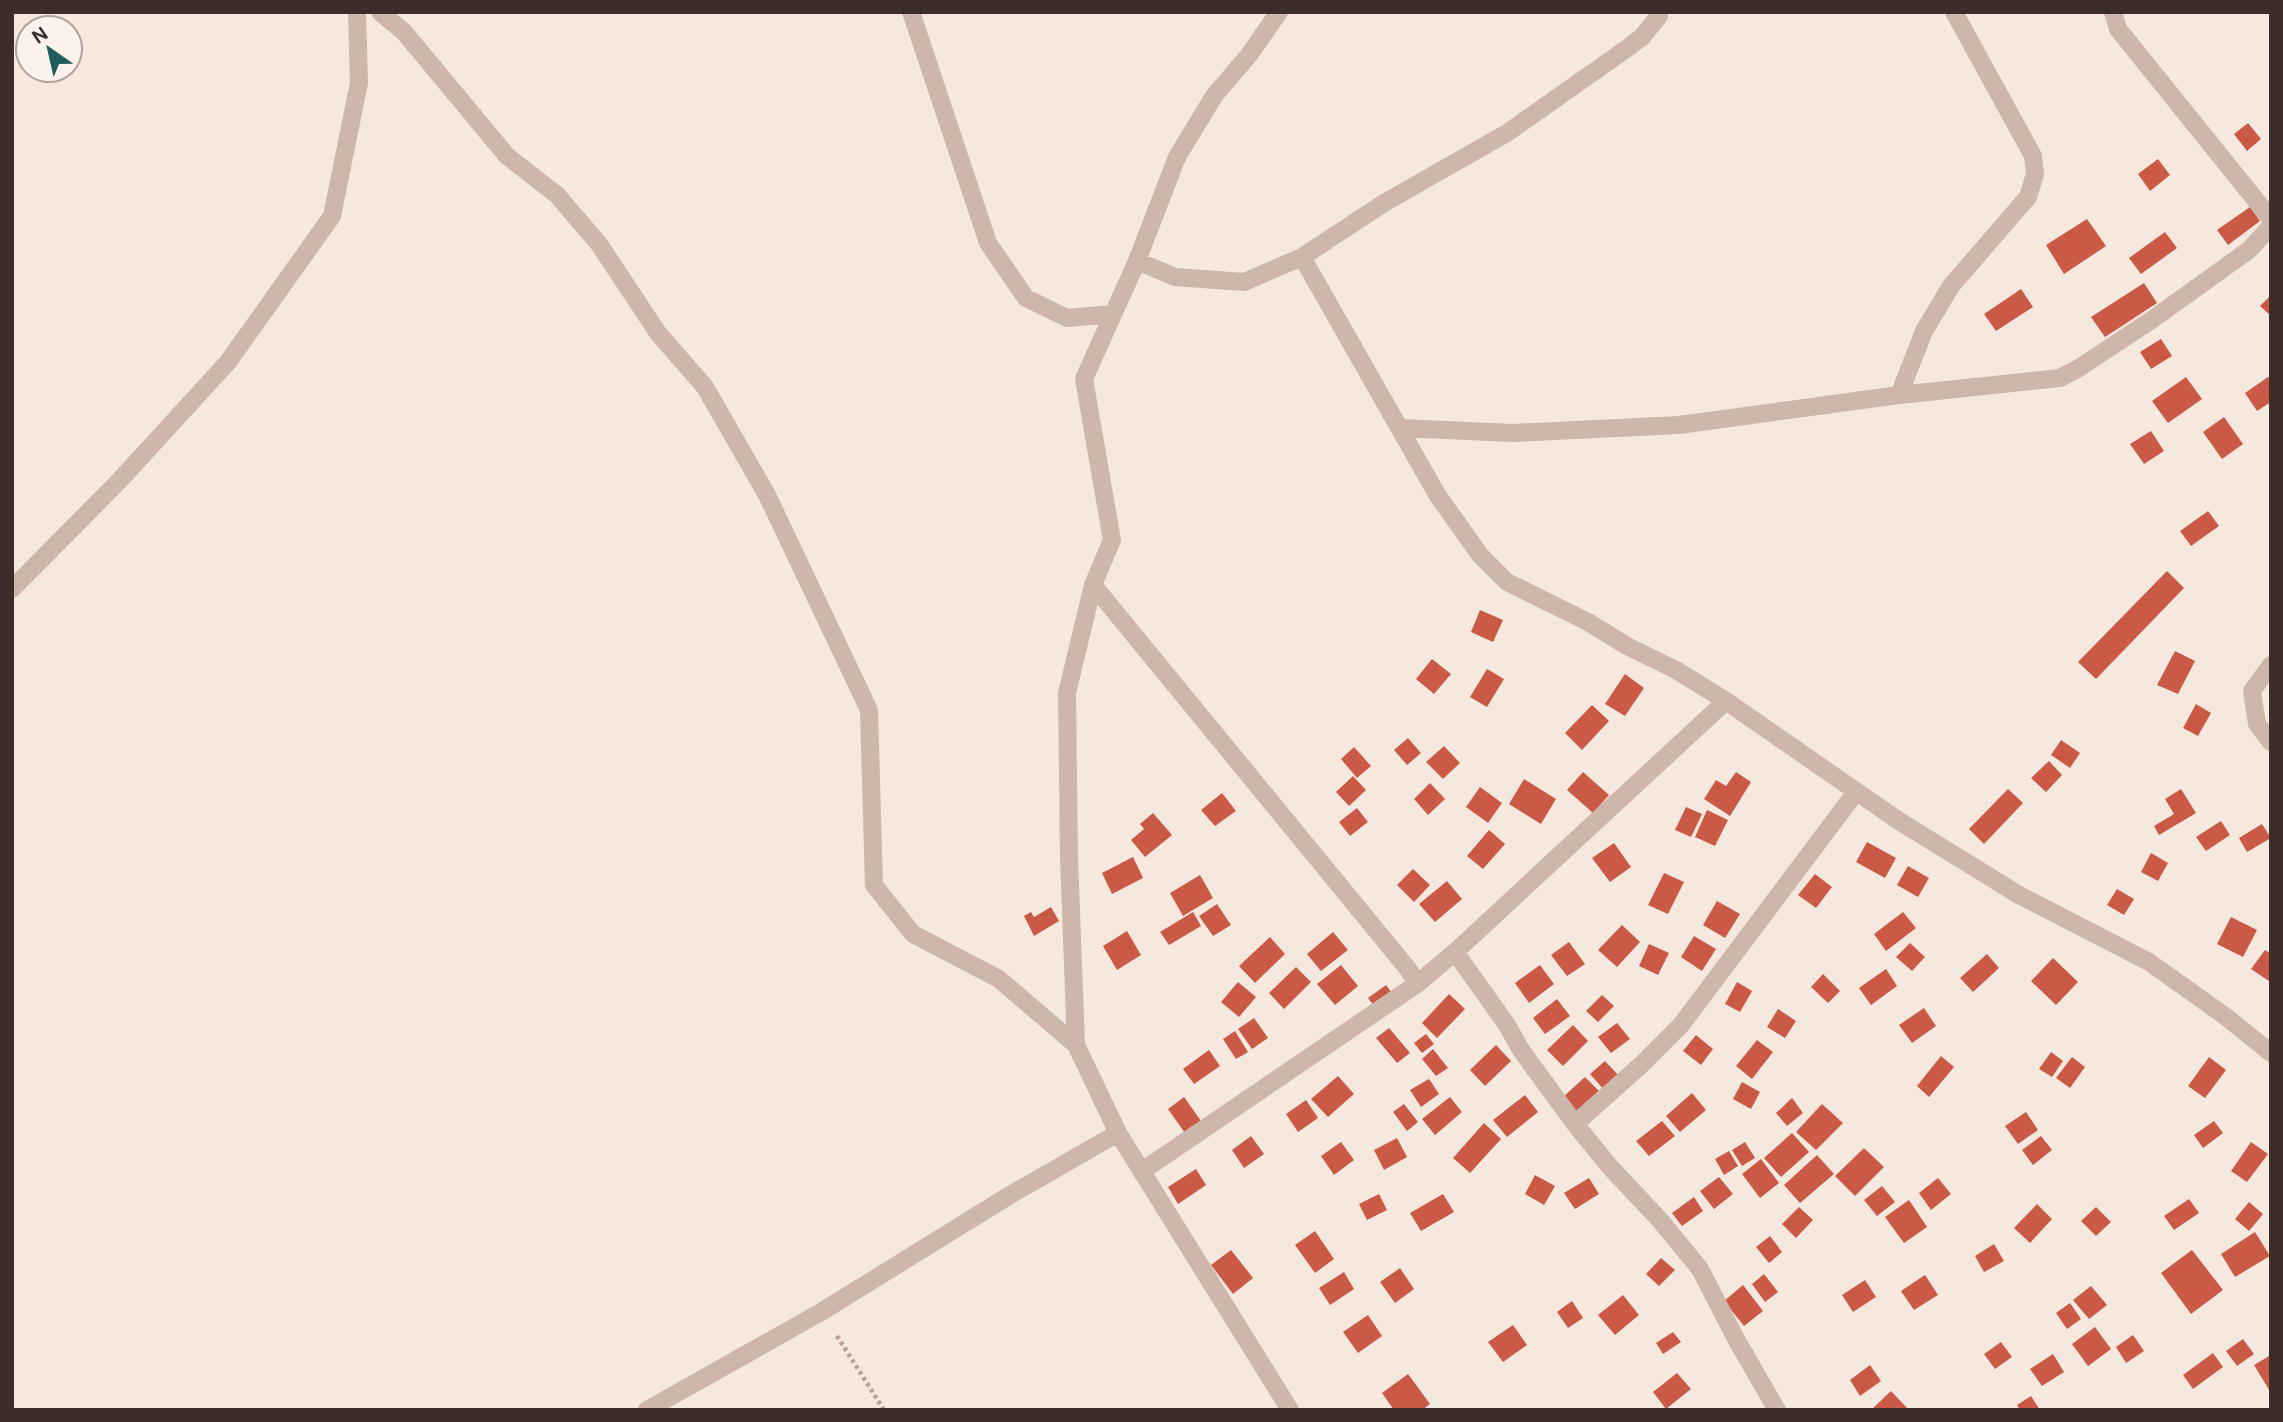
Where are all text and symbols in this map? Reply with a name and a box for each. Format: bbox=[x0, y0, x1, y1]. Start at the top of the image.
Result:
north arrow bbox=[14, 14, 84, 84]
text: N bbox=[27, 21, 53, 50]

